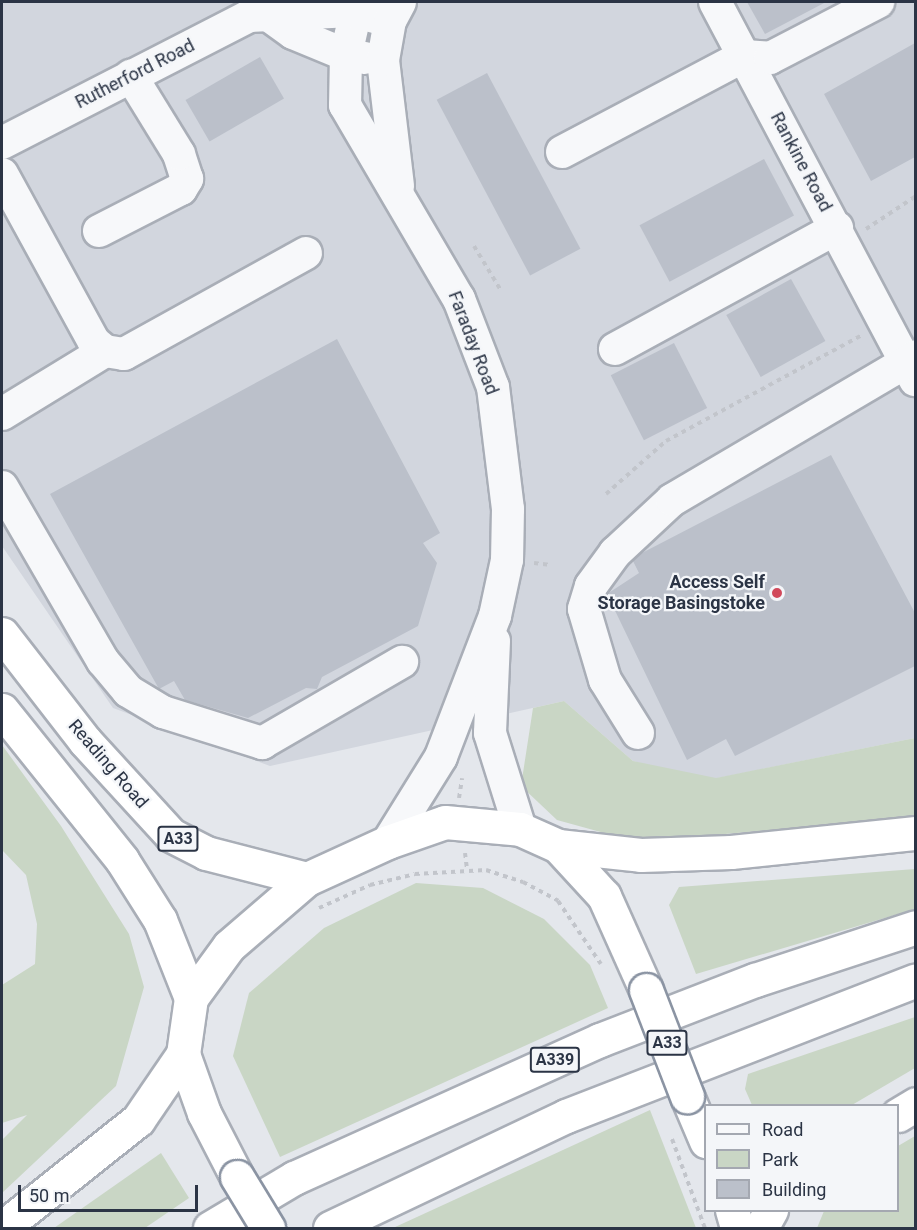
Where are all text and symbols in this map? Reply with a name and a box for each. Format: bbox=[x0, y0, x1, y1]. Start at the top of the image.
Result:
street label: Rutherford Road bbox=[72, 35, 198, 113]
street label: Rankine Road bbox=[766, 109, 836, 215]
street label: Faraday Road bbox=[443, 288, 503, 398]
place label: Access Self Storage Basingstoke bbox=[598, 572, 765, 614]
marker: Access Self Storage Basingstoke bbox=[770, 586, 784, 600]
street label: Reading Road bbox=[64, 715, 152, 813]
road number: A33 bbox=[157, 826, 199, 852]
road number: A33 bbox=[646, 1030, 688, 1056]
road number: A339 bbox=[530, 1047, 580, 1073]
legend bbox=[704, 1104, 899, 1212]
text: Road bbox=[762, 1119, 803, 1140]
text: Park bbox=[762, 1149, 798, 1170]
scale bar bbox=[21, 1173, 201, 1211]
text: Building bbox=[762, 1179, 826, 1200]
text: 50 m bbox=[29, 1185, 69, 1206]

